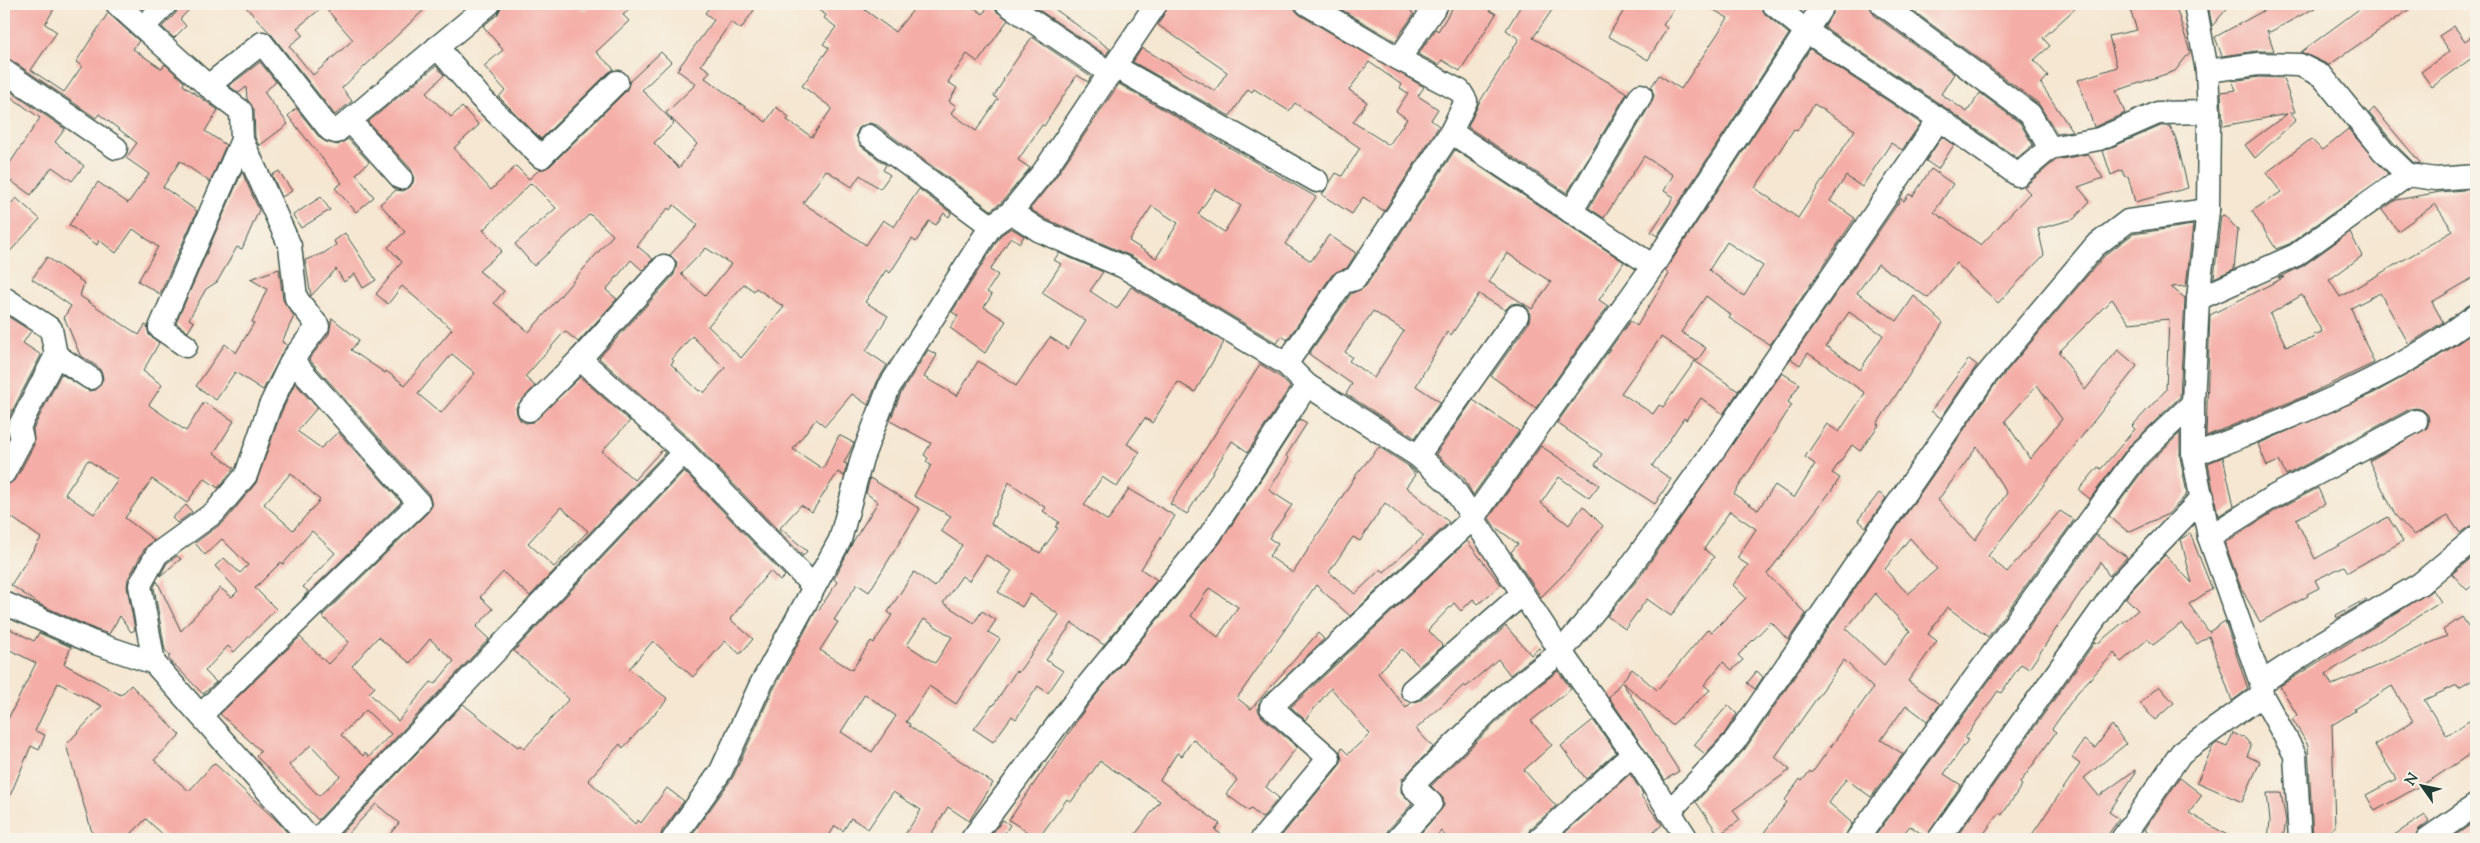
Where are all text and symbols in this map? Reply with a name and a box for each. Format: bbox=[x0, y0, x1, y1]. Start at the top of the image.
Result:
north arrow bbox=[2398, 760, 2448, 810]
text: N bbox=[2401, 770, 2424, 790]

